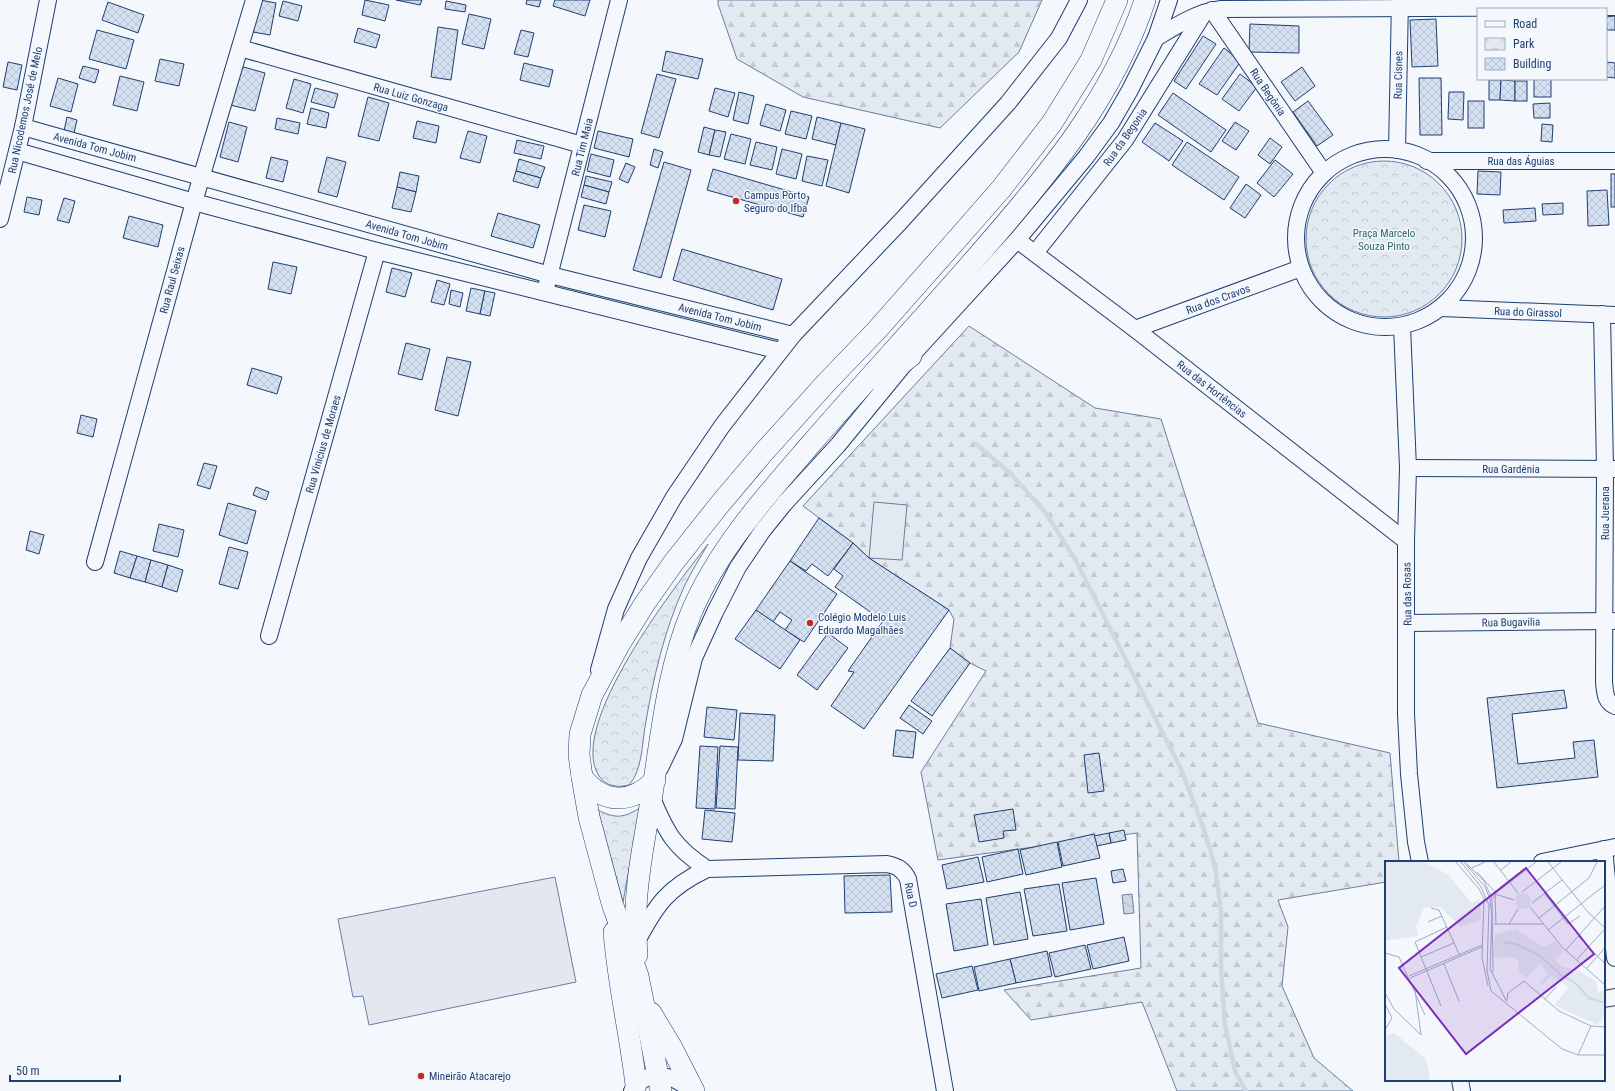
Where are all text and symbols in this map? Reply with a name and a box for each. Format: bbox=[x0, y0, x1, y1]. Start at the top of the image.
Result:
legend bbox=[1477, 8, 1607, 80]
text: Road bbox=[1513, 17, 1537, 31]
text: Park bbox=[1513, 37, 1535, 51]
street label: Rua Nicodemos José de Melo bbox=[6, 45, 45, 175]
street label: Rua Cisnes bbox=[1392, 51, 1405, 99]
text: Building bbox=[1513, 57, 1551, 71]
street label: Rua Begônia bbox=[1247, 66, 1288, 118]
street label: Rua Luiz Gonzaga bbox=[372, 81, 450, 114]
street label: Rua da Begonia bbox=[1101, 106, 1150, 169]
street label: Rua Tim Maia bbox=[569, 117, 596, 177]
street label: Avenida Tom Jobim bbox=[52, 130, 138, 165]
street label: Rua das Águias bbox=[1487, 155, 1555, 168]
place label: Campus Porto Seguro do Ifba bbox=[744, 189, 807, 215]
marker: Campus Porto Seguro do Ifba bbox=[731, 196, 741, 206]
street label: Avenida Tom Jobim bbox=[364, 217, 450, 253]
park label: Praça Marcelo Souza Pinto bbox=[1353, 227, 1416, 253]
street label: Rua Raul Seixas bbox=[157, 245, 188, 315]
street label: Rua dos Cravos bbox=[1184, 282, 1252, 317]
street label: Avenida Tom Jobim bbox=[677, 301, 763, 334]
street label: Rua do Girassol bbox=[1494, 305, 1562, 320]
street label: Rua das Hortências bbox=[1174, 358, 1249, 421]
street label: Rua Vinicius de Moraes bbox=[303, 394, 344, 495]
street label: Rua Gardênia bbox=[1482, 463, 1540, 476]
street label: Rua Juerana bbox=[1599, 486, 1612, 540]
street label: Rua das Rosas bbox=[1400, 562, 1415, 626]
place label: Colégio Modelo Luis Eduardo Magalhães bbox=[818, 611, 906, 637]
street label: Rua Bugavilia bbox=[1482, 615, 1540, 630]
marker: Colégio Modelo Luis Eduardo Magalhães bbox=[805, 618, 815, 628]
inset map bbox=[1385, 861, 1605, 1081]
street label: Rua D bbox=[902, 881, 919, 909]
scale bar bbox=[10, 1057, 120, 1083]
text: 50 m bbox=[16, 1064, 40, 1078]
place label: Mineirão Atacarejo bbox=[429, 1070, 511, 1083]
marker: Mineirão Atacarejo bbox=[416, 1071, 426, 1081]

